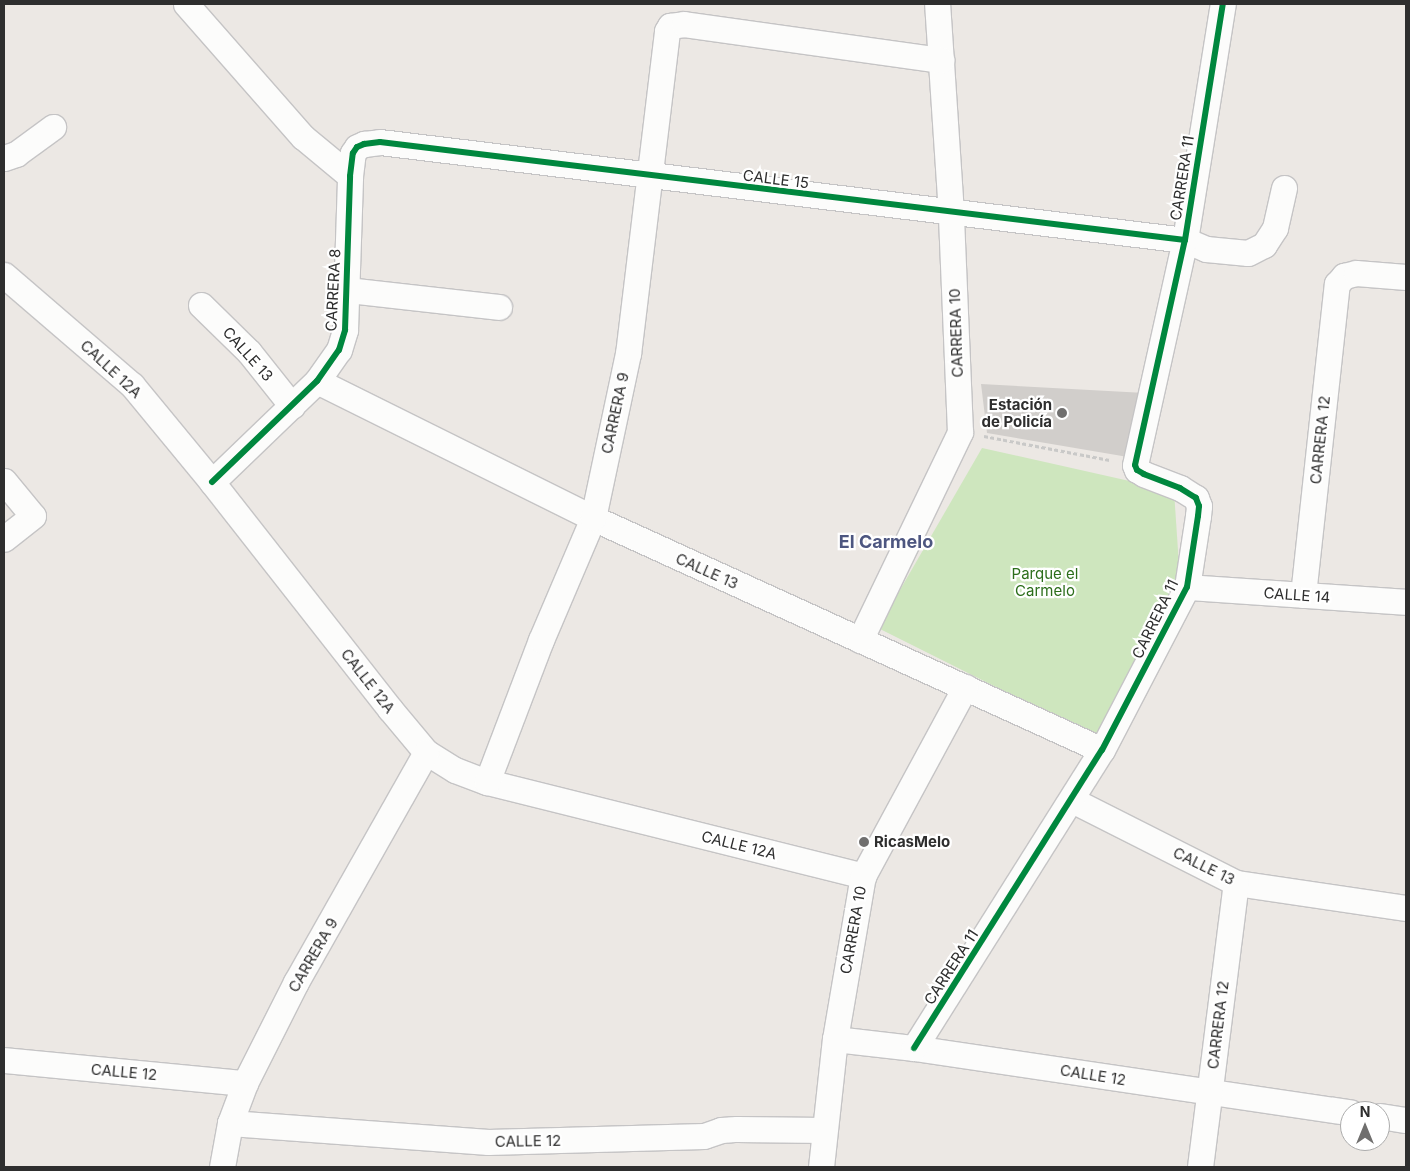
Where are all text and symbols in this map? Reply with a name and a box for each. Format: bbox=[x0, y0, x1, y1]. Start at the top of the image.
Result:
street label: CARRERA 11 bbox=[1166, 134, 1198, 222]
street label: CALLE 15 bbox=[742, 166, 810, 192]
street label: CARRERA 8 bbox=[322, 248, 344, 332]
street label: CARRERA 10 bbox=[945, 288, 967, 378]
street label: CALLE 13 bbox=[219, 323, 277, 385]
street label: CALLE 12A bbox=[77, 336, 145, 402]
street label: CARRERA 9 bbox=[598, 371, 632, 455]
place label: Estación de Policía bbox=[982, 395, 1052, 430]
street label: CARRERA 12 bbox=[1306, 395, 1334, 485]
marker: Estación de Policía bbox=[1056, 407, 1068, 419]
district label: El Carmelo bbox=[839, 531, 933, 553]
street label: CALLE 13 bbox=[673, 549, 741, 593]
park label: Parque el Carmelo bbox=[1012, 564, 1078, 599]
street label: CARRERA 11 bbox=[1128, 577, 1182, 661]
street label: CALLE 14 bbox=[1263, 584, 1331, 606]
street label: CALLE 12A bbox=[337, 645, 399, 717]
street label: CALLE 12A bbox=[700, 827, 778, 863]
place label: RicasMelo bbox=[874, 833, 950, 851]
marker: RicasMelo bbox=[858, 836, 870, 848]
street label: CALLE 13 bbox=[1170, 843, 1238, 889]
street label: CARRERA 10 bbox=[836, 885, 870, 975]
street label: CARRERA 9 bbox=[284, 915, 342, 995]
street label: CARRERA 11 bbox=[920, 926, 982, 1008]
street label: CARRERA 12 bbox=[1204, 980, 1232, 1070]
street label: CALLE 12 bbox=[90, 1060, 158, 1084]
street label: CALLE 12 bbox=[1059, 1061, 1127, 1089]
north arrow bbox=[1340, 1101, 1390, 1151]
text: N bbox=[1360, 1103, 1370, 1120]
street label: CALLE 12 bbox=[495, 1131, 561, 1151]

